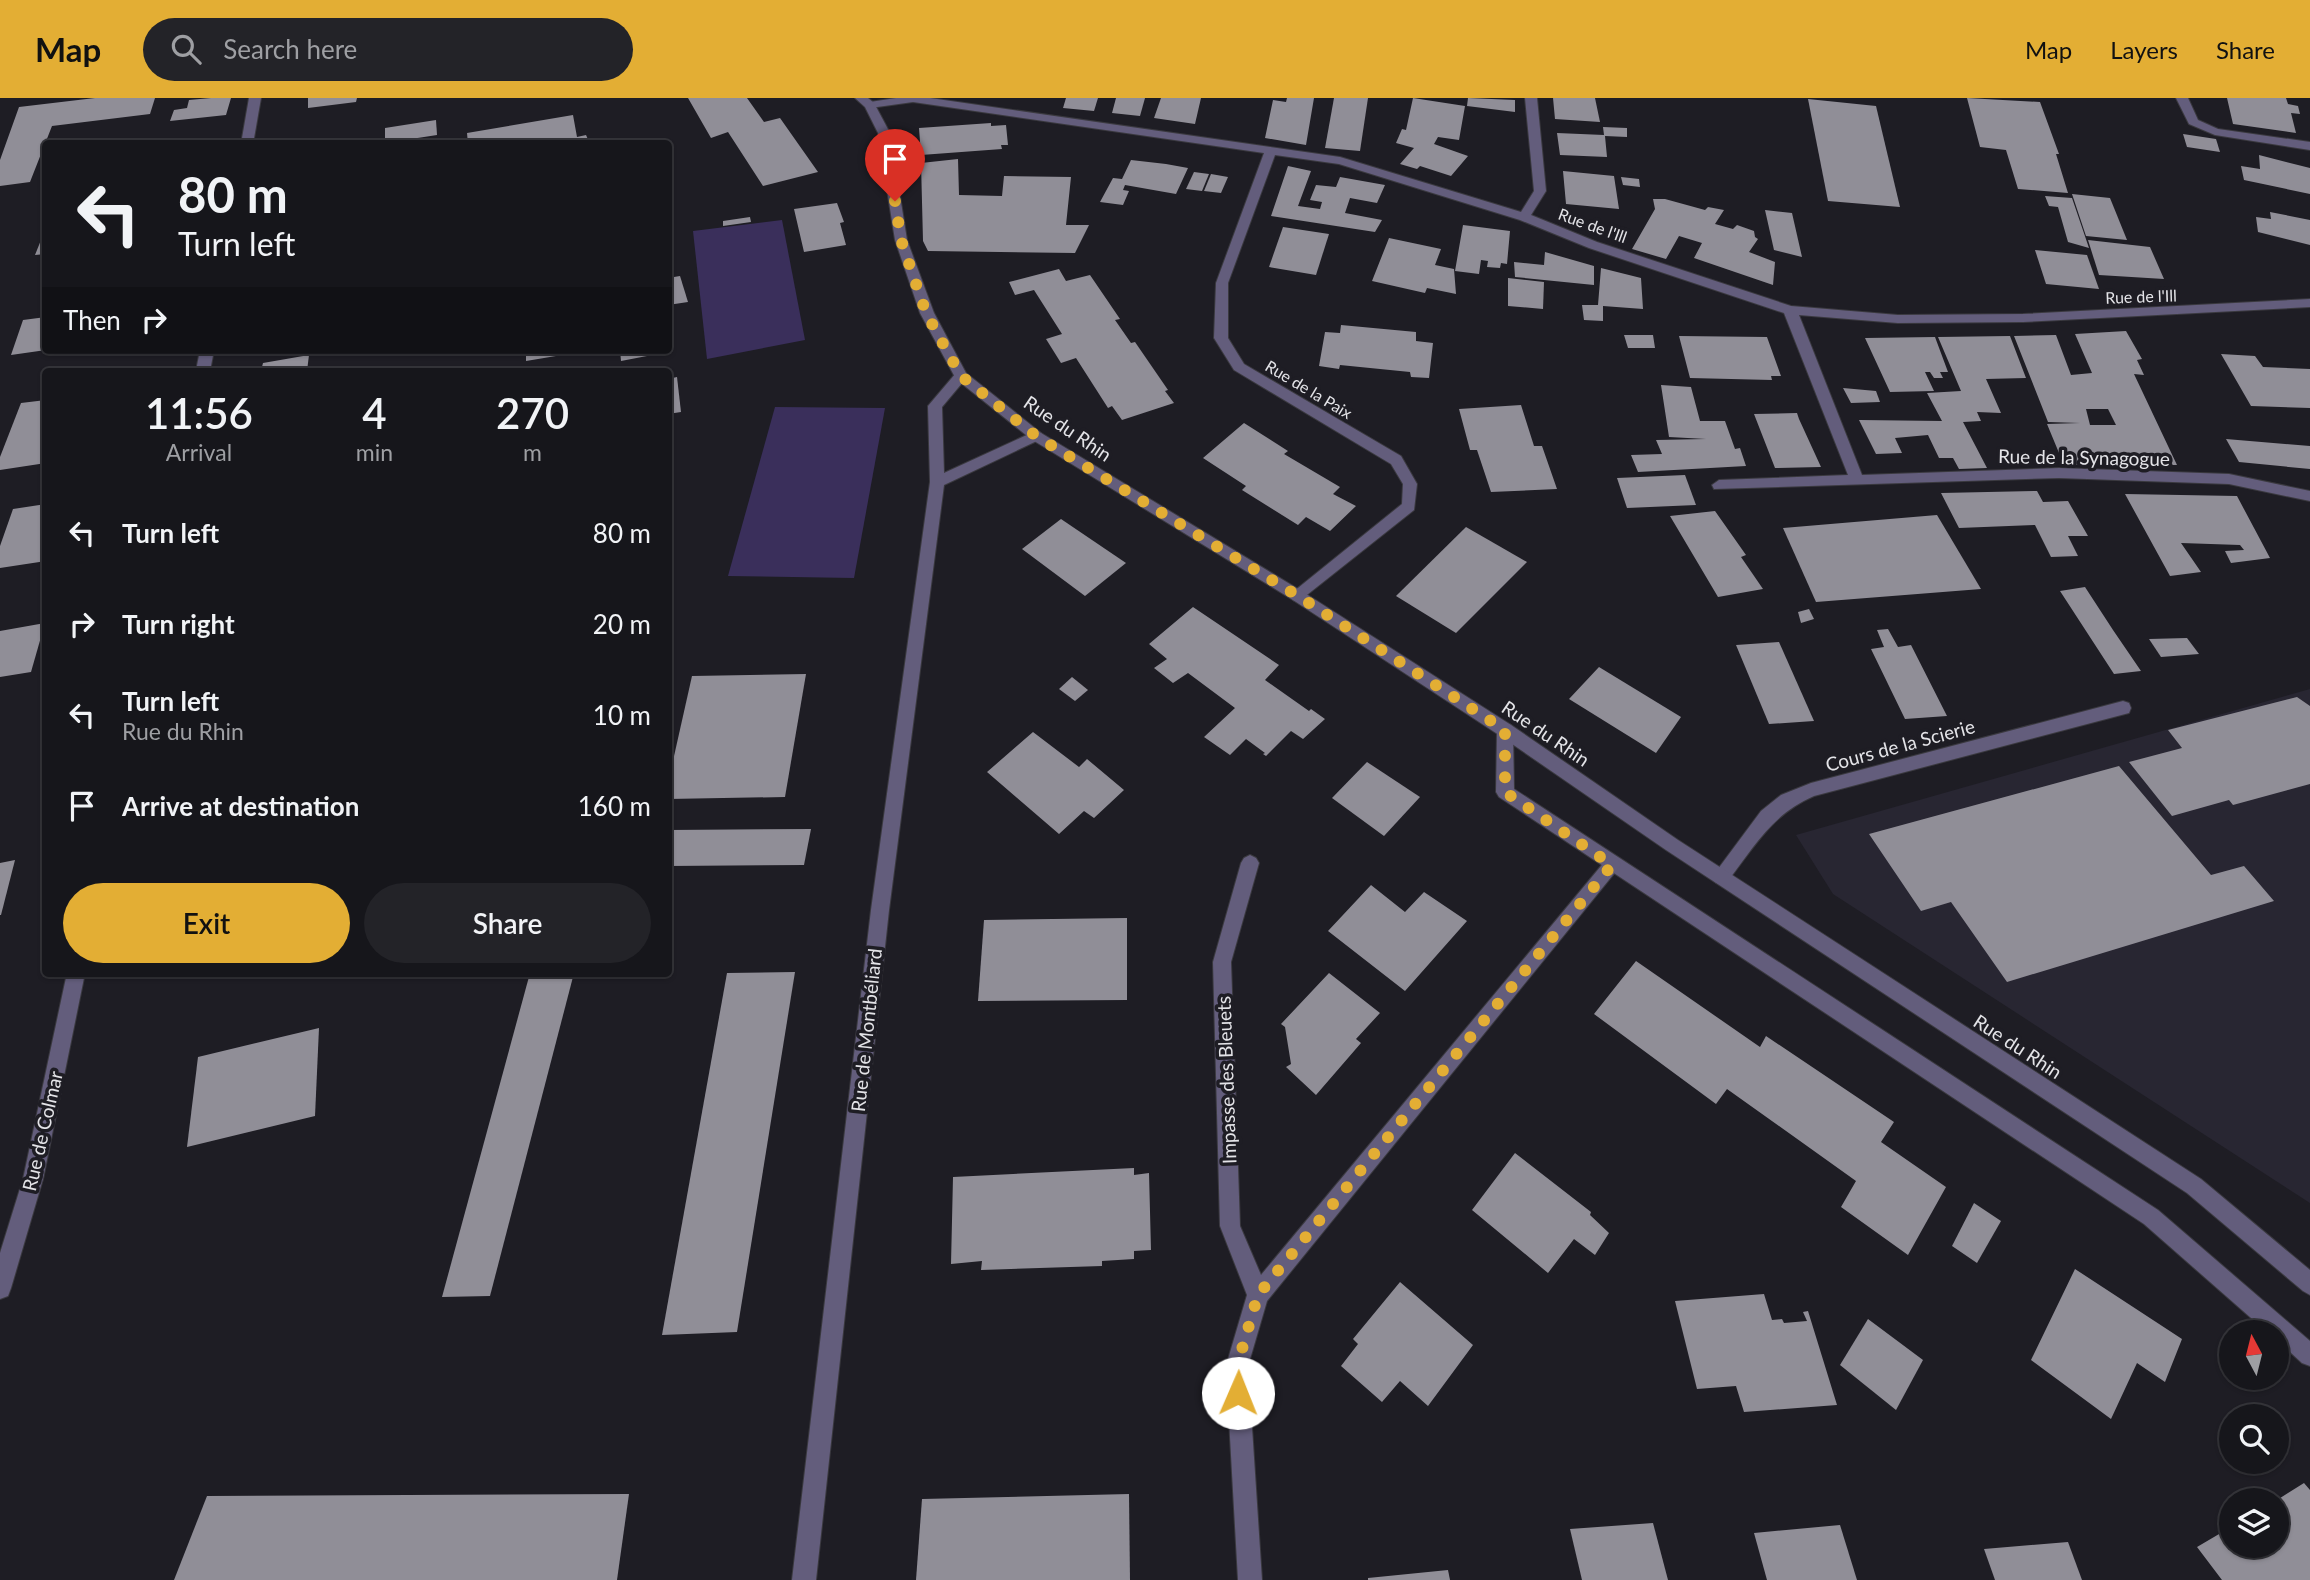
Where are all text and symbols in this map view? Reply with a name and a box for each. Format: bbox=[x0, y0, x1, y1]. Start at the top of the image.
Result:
search box bbox=[143, 18, 633, 81]
text: Map bbox=[35, 29, 101, 69]
icon: search bbox=[167, 30, 205, 68]
text: Search here bbox=[223, 33, 357, 65]
text: Map bbox=[2025, 35, 2072, 64]
text: Layers bbox=[2110, 35, 2178, 64]
text: Share bbox=[2216, 35, 2275, 64]
pin bbox=[865, 129, 925, 201]
icon: arrive bbox=[876, 140, 914, 178]
text: 80 m bbox=[178, 165, 288, 223]
icon: left bbox=[63, 168, 154, 259]
street label: Rue de l'Ill bbox=[1556, 204, 1630, 246]
text: Turn left bbox=[178, 224, 295, 263]
street label: Rue de l'Ill bbox=[2105, 285, 2177, 307]
icon: right bbox=[135, 301, 173, 339]
text: Then bbox=[63, 304, 121, 336]
street label: Rue de la Paix bbox=[1262, 356, 1356, 422]
text: 11:56 bbox=[145, 388, 253, 438]
text: 4 bbox=[362, 388, 387, 438]
text: 270 bbox=[496, 388, 569, 438]
street label: Rue du Rhin bbox=[1020, 390, 1116, 466]
text: Arrival bbox=[166, 438, 232, 466]
text: min bbox=[356, 438, 393, 466]
text: m bbox=[523, 438, 542, 466]
street label: Rue de la Synagogue bbox=[1998, 444, 2170, 470]
icon: left bbox=[63, 514, 101, 552]
text: Turn left bbox=[122, 517, 219, 549]
text: 80 m bbox=[593, 517, 651, 549]
icon: right bbox=[63, 605, 101, 643]
text: Turn right bbox=[122, 608, 235, 640]
text: 20 m bbox=[593, 608, 651, 640]
text: Turn left bbox=[122, 685, 219, 717]
street label: Rue du Rhin bbox=[1498, 695, 1594, 771]
icon: left bbox=[63, 696, 101, 734]
text: 10 m bbox=[593, 699, 651, 731]
street label: Cours de la Scierie bbox=[1823, 714, 1977, 776]
text: Rue du Rhin bbox=[122, 717, 244, 745]
icon: arrive bbox=[63, 787, 101, 825]
text: Arrive at destination bbox=[122, 790, 359, 822]
text: 160 m bbox=[578, 790, 651, 822]
button: Exit bbox=[63, 883, 350, 963]
button: Share bbox=[364, 883, 651, 963]
street label: Rue de Montbéliard bbox=[846, 947, 886, 1113]
street label: Impasse des Bleuets bbox=[1212, 996, 1240, 1164]
street label: Rue du Rhin bbox=[1970, 1009, 2066, 1083]
street label: Rue de Colmar bbox=[17, 1069, 67, 1193]
north arrow bbox=[2219, 1320, 2289, 1390]
map controls bbox=[2219, 1320, 2289, 1558]
position arrow bbox=[1201, 1356, 1275, 1430]
button: search bbox=[2219, 1404, 2289, 1474]
button: layers bbox=[2219, 1488, 2289, 1558]

